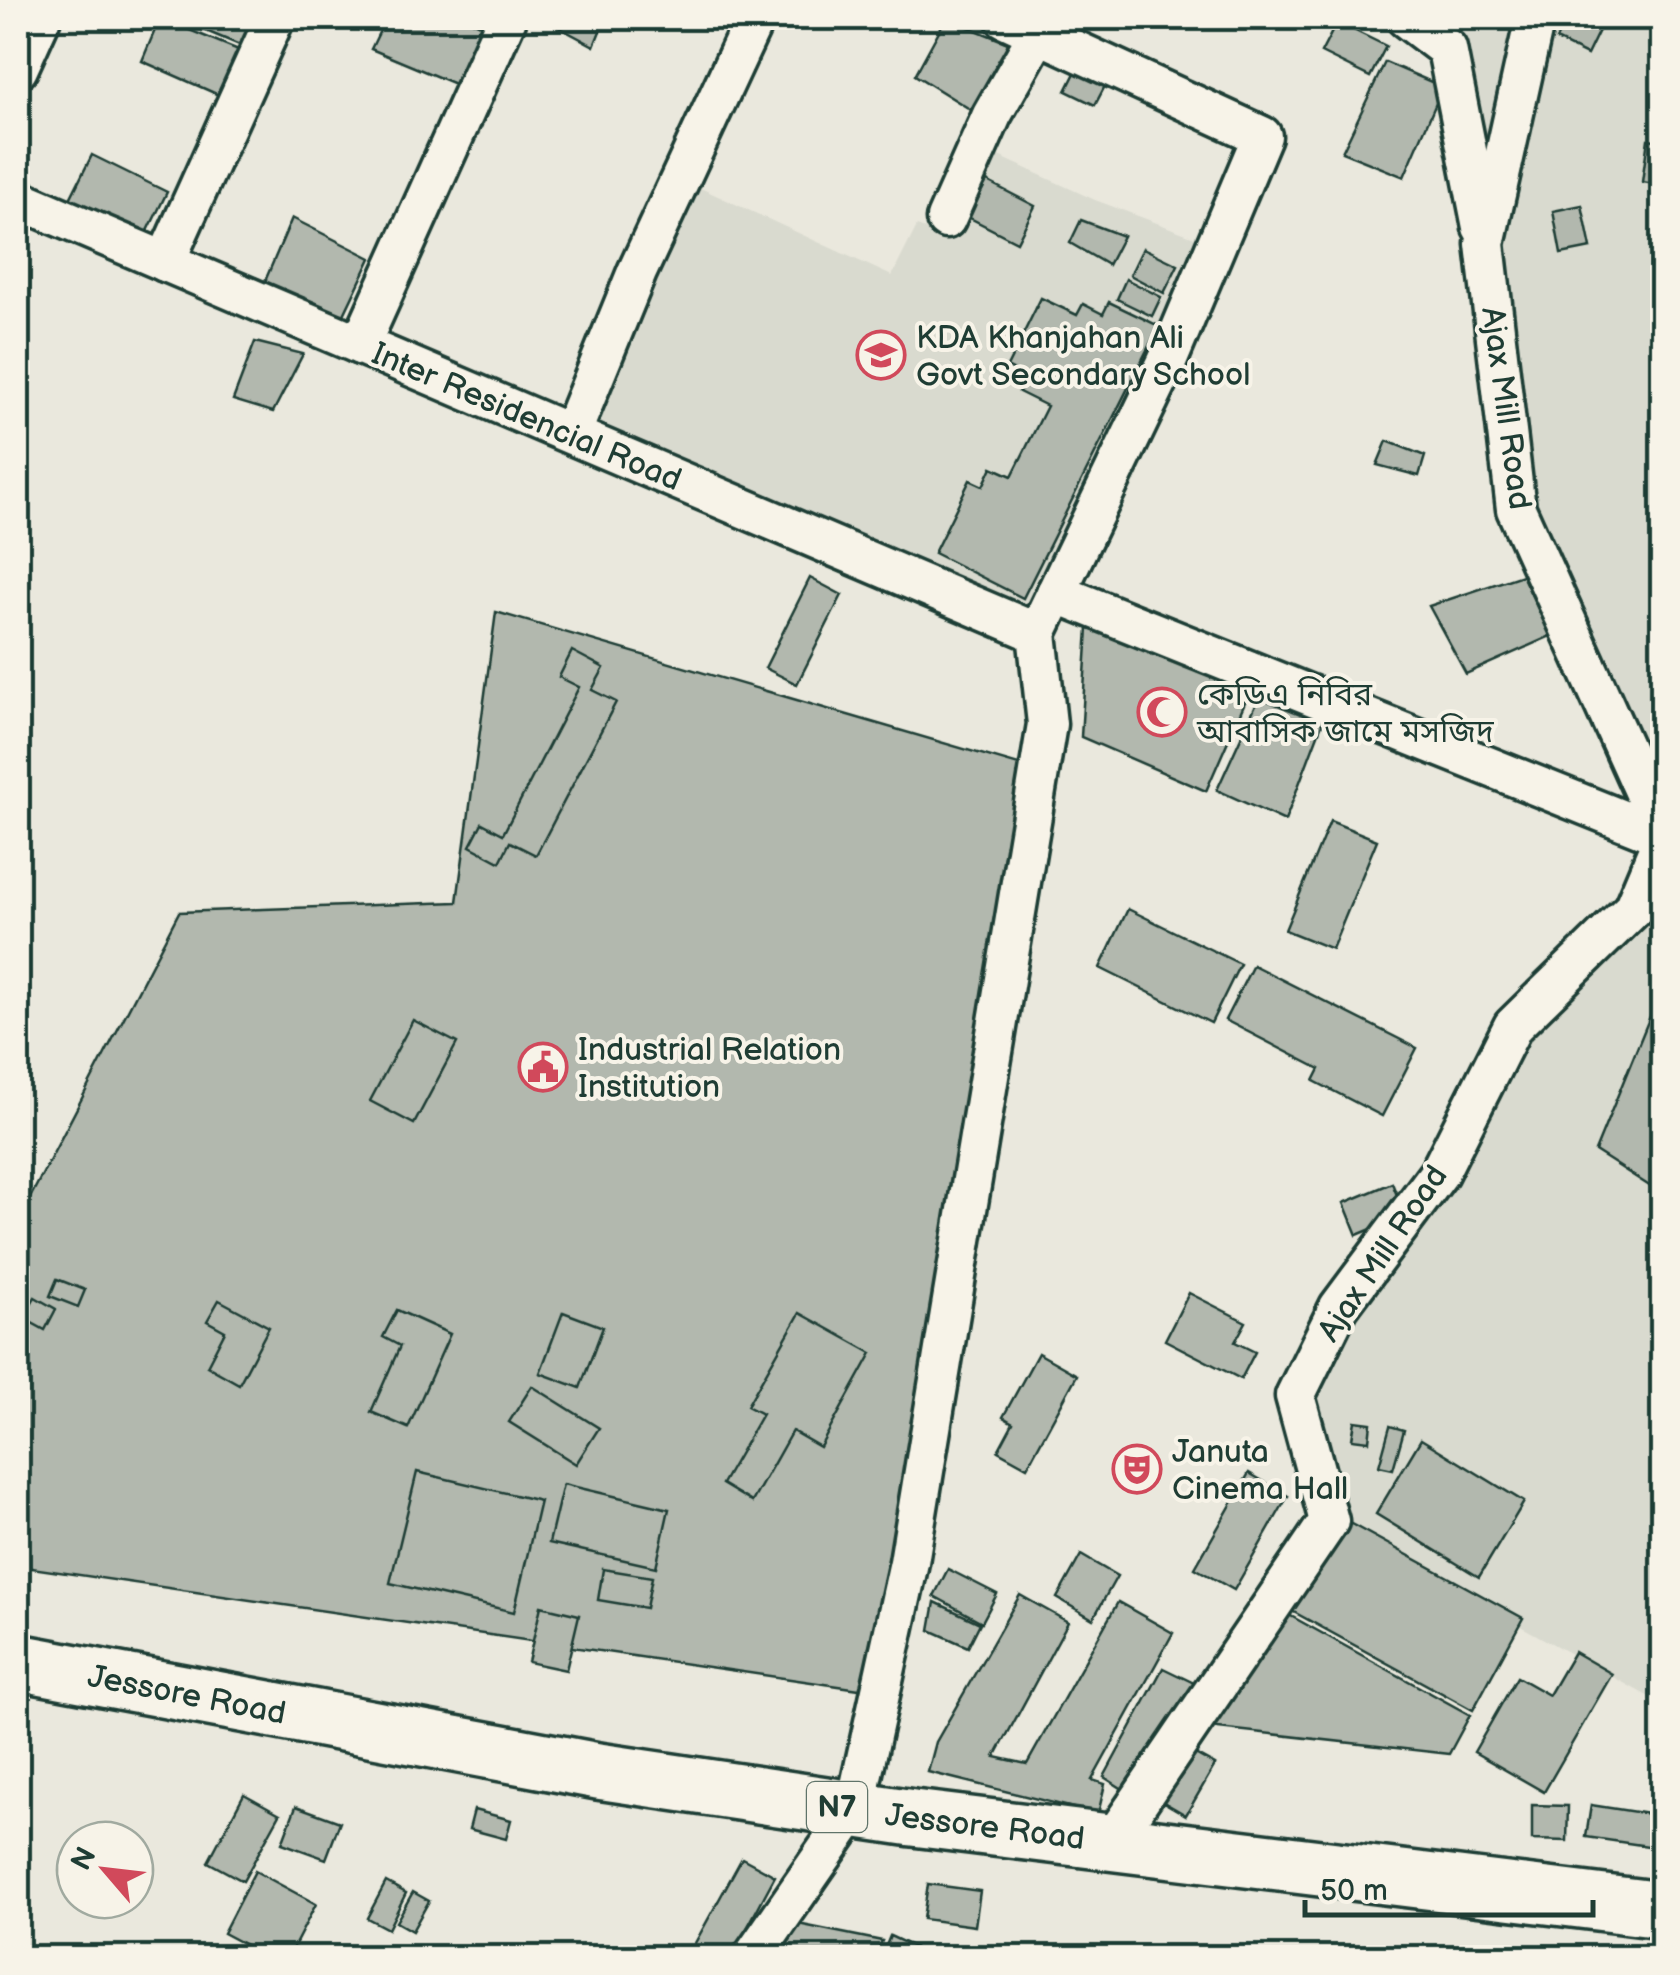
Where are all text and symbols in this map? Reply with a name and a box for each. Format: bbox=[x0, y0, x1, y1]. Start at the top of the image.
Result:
street label: Ajax Mill Road bbox=[1472, 304, 1539, 512]
place label: KDA Khanjahan Ali Govt Secondary School bbox=[916, 319, 1250, 395]
school or university icon: KDA Khanjahan Ali Govt Secondary School bbox=[855, 329, 907, 381]
street label: Inter Residencial Road bbox=[366, 335, 687, 500]
place label: কেডিএ নিবির আবাসিক জামে মসজিদ bbox=[1196, 676, 1495, 752]
mosque icon: কেডিএ নিবির আবাসিক জামে মসজিদ bbox=[1136, 686, 1188, 738]
place label: Industrial Relation Institution bbox=[578, 1031, 841, 1107]
public building icon: Industrial Relation Institution bbox=[517, 1041, 569, 1093]
street label: Ajax Mill Road bbox=[1310, 1158, 1457, 1349]
place label: Januta Cinema Hall bbox=[1172, 1433, 1348, 1509]
theatre icon: Januta Cinema Hall bbox=[1111, 1443, 1163, 1495]
street label: Jessore Road bbox=[84, 1657, 289, 1734]
road number: N7 bbox=[807, 1782, 867, 1832]
street label: Jessore Road bbox=[883, 1796, 1087, 1859]
north arrow bbox=[55, 1820, 155, 1920]
text: N bbox=[65, 1842, 104, 1876]
scale bar bbox=[1305, 1855, 1592, 1917]
text: 50 m bbox=[1320, 1873, 1388, 1909]

